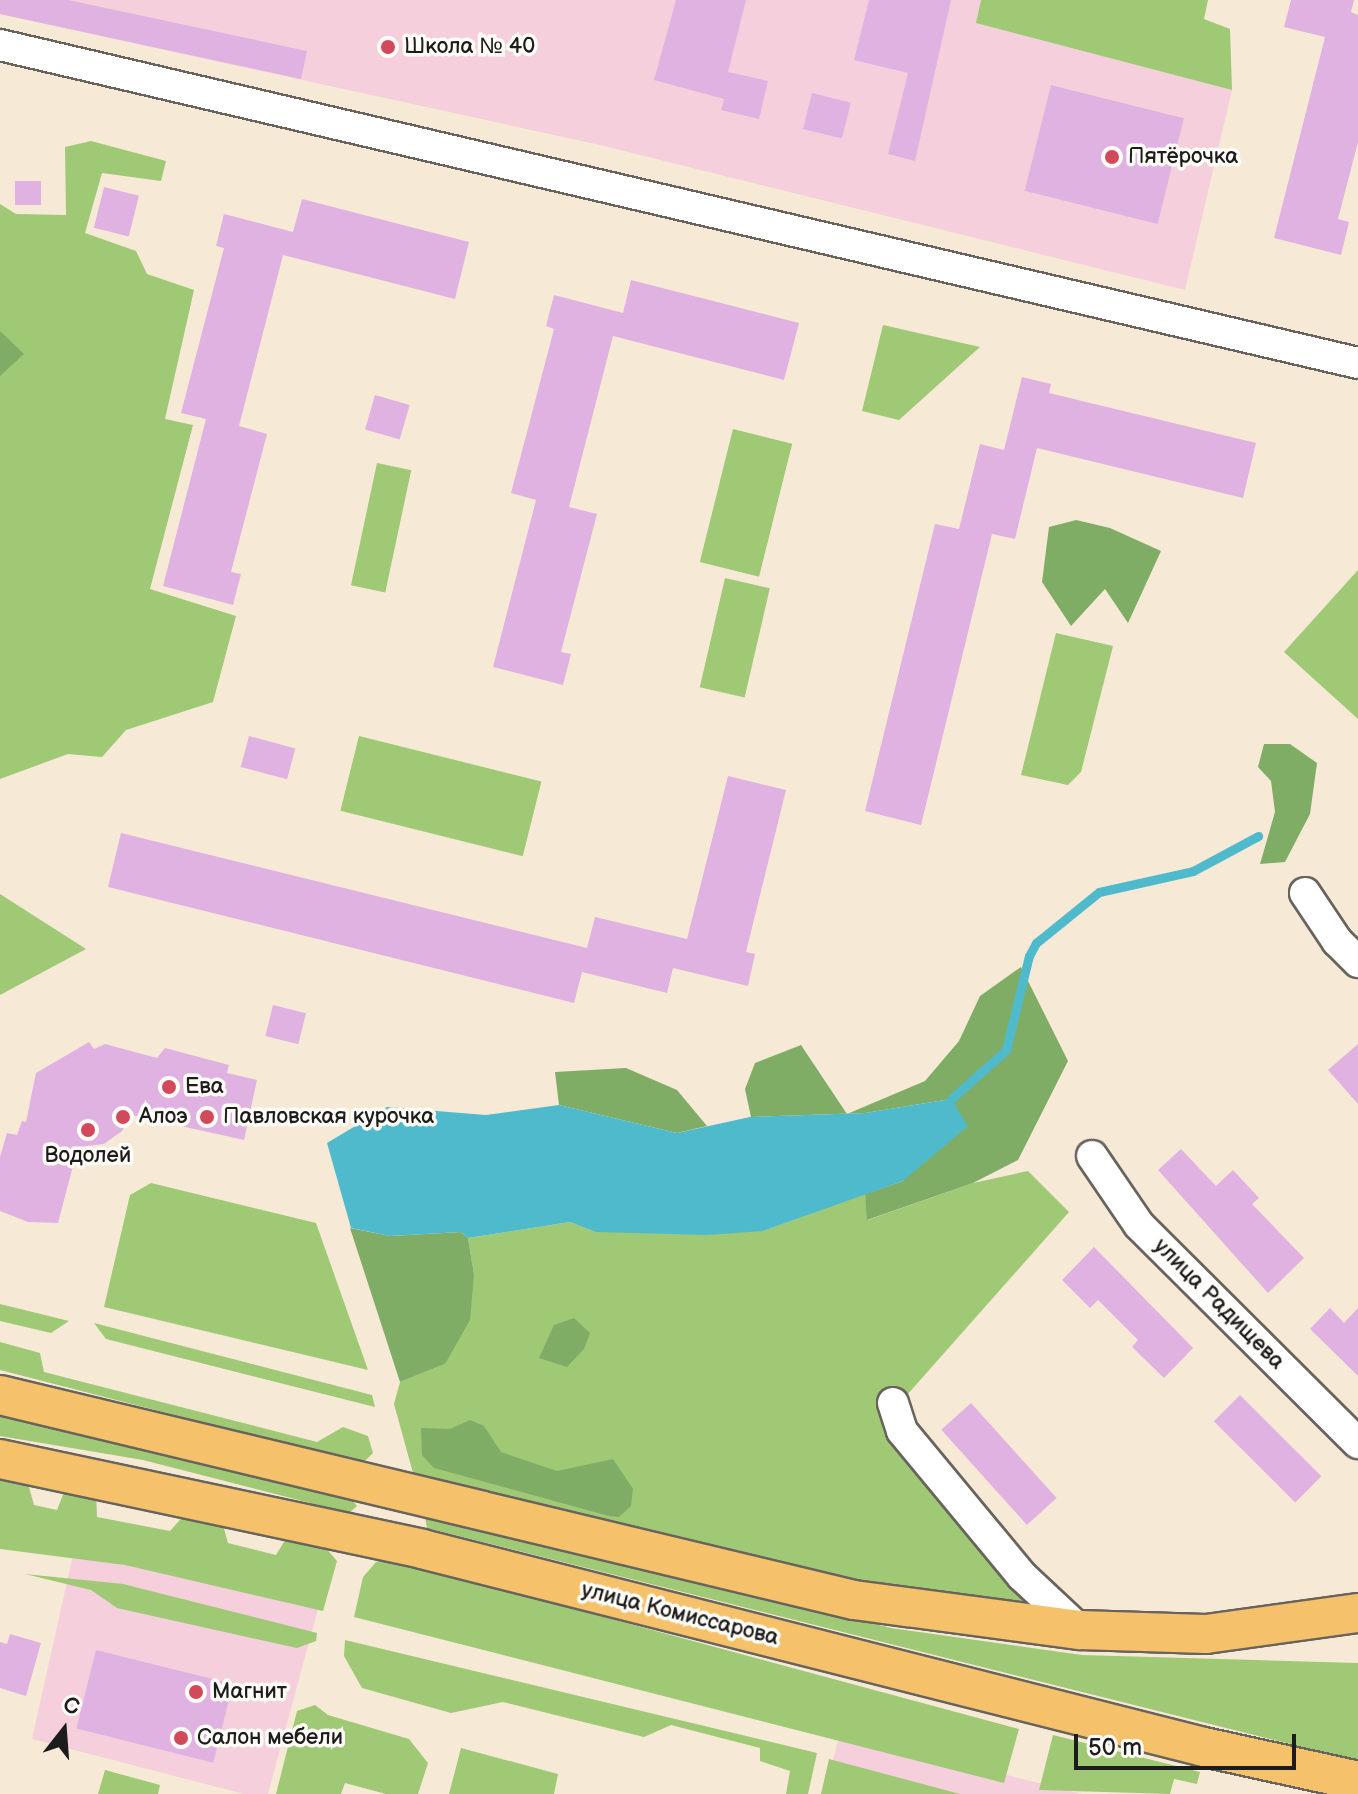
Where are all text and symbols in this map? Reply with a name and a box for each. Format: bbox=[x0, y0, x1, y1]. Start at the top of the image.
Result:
place label: Школа № 40 bbox=[404, 34, 535, 60]
marker: Школа № 40 bbox=[379, 38, 397, 56]
place label: Пятёрочка bbox=[1128, 144, 1238, 170]
marker: Пятёрочка bbox=[1103, 148, 1121, 166]
place label: Ева bbox=[185, 1074, 224, 1100]
marker: Ева bbox=[160, 1078, 178, 1096]
place label: Алоэ bbox=[139, 1104, 188, 1130]
place label: Павловская курочка bbox=[223, 1104, 434, 1130]
marker: Алоэ bbox=[114, 1108, 132, 1126]
marker: Павловская курочка bbox=[198, 1108, 216, 1126]
marker: Водолей bbox=[79, 1121, 97, 1139]
place label: Водолей bbox=[45, 1143, 131, 1169]
street label: улица Радищева bbox=[1148, 1233, 1290, 1375]
street label: улица Комиссарова bbox=[579, 1577, 781, 1651]
place label: Магнит bbox=[212, 1679, 287, 1705]
marker: Магнит bbox=[187, 1683, 205, 1701]
north arrow bbox=[24, 1690, 104, 1770]
text: С bbox=[60, 1691, 82, 1722]
scale bar bbox=[1078, 1718, 1300, 1768]
place label: Салон мебели bbox=[197, 1725, 343, 1751]
marker: Салон мебели bbox=[172, 1729, 190, 1747]
text: 50 m bbox=[1088, 1733, 1142, 1762]

